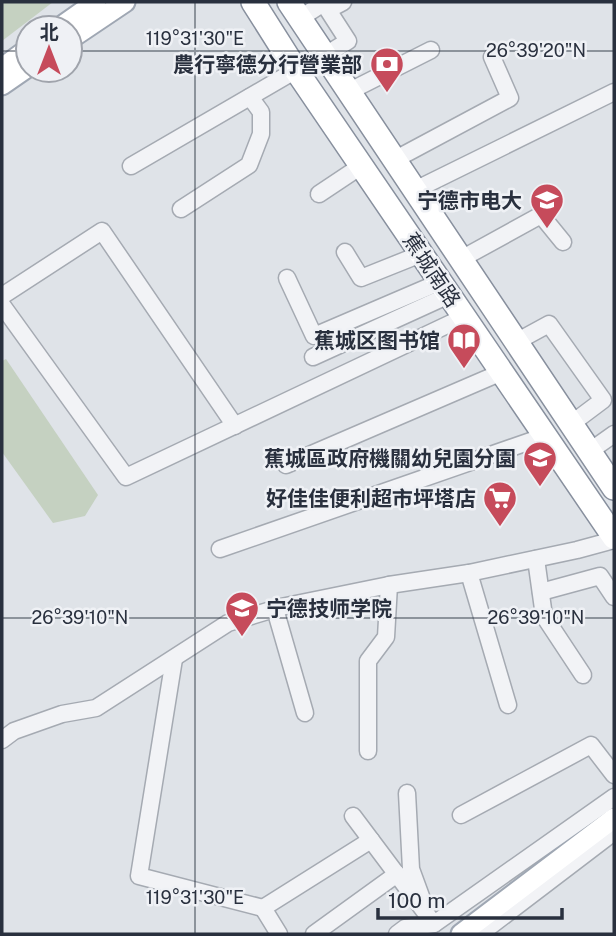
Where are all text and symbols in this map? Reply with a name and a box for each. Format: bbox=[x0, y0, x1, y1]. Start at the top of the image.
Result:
north arrow bbox=[14, 14, 84, 84]
text: 北 bbox=[39, 21, 59, 43]
text: 119°31'30"E bbox=[146, 28, 244, 49]
text: 26°39'20"N bbox=[486, 40, 586, 61]
bank icon: 農行寧德分行營業部 bbox=[368, 45, 406, 94]
place label: 農行寧德分行營業部 bbox=[173, 52, 362, 77]
school or university icon: 宁德市电大 bbox=[528, 181, 566, 230]
place label: 宁德市电大 bbox=[417, 188, 522, 213]
street label: 蕉城南路 bbox=[398, 228, 466, 312]
library icon: 蕉城区图书馆 bbox=[445, 321, 483, 370]
place label: 蕉城区图书馆 bbox=[314, 328, 440, 353]
school or university icon: 蕉城區政府機關幼兒園分園 bbox=[521, 439, 559, 488]
place label: 蕉城區政府機關幼兒園分園 bbox=[264, 446, 516, 471]
supermarket icon: 好佳佳便利超市坪塔店 bbox=[481, 479, 519, 528]
place label: 好佳佳便利超市坪塔店 bbox=[266, 486, 476, 511]
school or university icon: 宁德技师学院 bbox=[223, 589, 261, 638]
place label: 宁德技师学院 bbox=[266, 596, 392, 621]
text: 26°39'10"N bbox=[32, 607, 128, 628]
text: 26°39'10"N bbox=[488, 607, 584, 628]
scale bar bbox=[378, 876, 562, 920]
text: 119°31'30"E bbox=[146, 887, 244, 908]
text: 100 m bbox=[388, 888, 445, 913]

